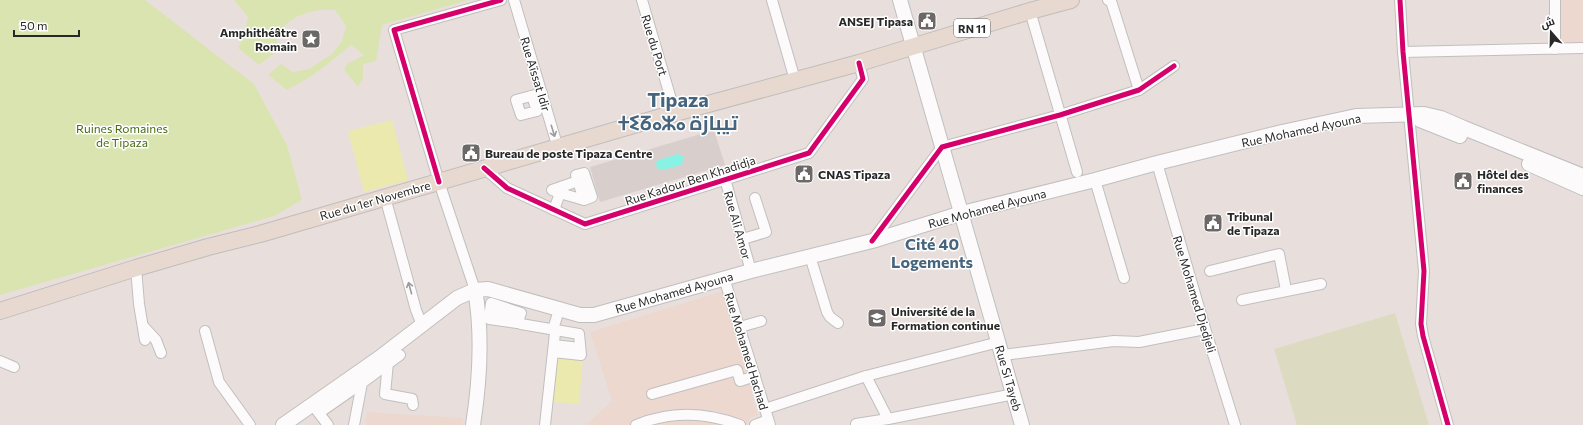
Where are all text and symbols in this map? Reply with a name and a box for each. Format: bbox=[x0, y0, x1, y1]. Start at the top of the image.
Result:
public building icon: ANSEJ Tipasa bbox=[916, 10, 938, 32]
scale bar bbox=[14, 12, 79, 38]
north arrow bbox=[1531, 12, 1571, 52]
street label: Rue du Port bbox=[639, 13, 671, 77]
place label: ANSEJ Tipasa bbox=[838, 14, 913, 29]
text: ش bbox=[1539, 14, 1557, 32]
text: 50 m bbox=[20, 18, 48, 32]
road number: RN 11 bbox=[954, 19, 990, 37]
place label: Amphithéâtre Romain bbox=[220, 25, 297, 53]
place icon: Amphithéâtre Romain bbox=[300, 28, 322, 50]
street label: Rue Aïssat Idir bbox=[518, 35, 554, 113]
district label: Tipaza ⵜⵉⵒⴰⵣⴰ تيبازة bbox=[618, 87, 738, 135]
street label: Rue Mohamed Ayouna bbox=[1240, 110, 1362, 150]
park label: Ruines Romaines de Tipaza bbox=[76, 121, 168, 149]
one-way arrow bbox=[550, 125, 557, 138]
public building icon: Bureau de poste Tipaza Centre bbox=[460, 142, 482, 164]
place label: Bureau de poste Tipaza Centre bbox=[485, 146, 652, 160]
street label: Rue Kadour Ben Khadidja bbox=[623, 152, 757, 208]
public building icon: CNAS Tipaza bbox=[793, 163, 815, 185]
place label: CNAS Tipaza bbox=[818, 167, 890, 181]
place label: Hôtel des finances bbox=[1477, 167, 1529, 195]
public building icon: Hôtel des finances bbox=[1452, 170, 1474, 192]
street label: Rue du 1er Novembre bbox=[318, 177, 432, 223]
street label: Rue Mohamed Ayouna bbox=[926, 185, 1048, 231]
street label: Rue Ali Amor bbox=[722, 189, 755, 261]
place label: Tribunal de Tipaza bbox=[1227, 209, 1280, 237]
public building icon: Tribunal de Tipaza bbox=[1202, 212, 1224, 234]
district label: Cité 40 Logements bbox=[891, 234, 973, 271]
street label: Rue Mohamed Djedjeli bbox=[1171, 234, 1219, 354]
street label: Rue Mohamed Ayouna bbox=[613, 268, 735, 316]
one-way arrow bbox=[406, 282, 413, 295]
street label: Rue Mohamed Hachad bbox=[722, 290, 772, 412]
place label: Université de la Formation continue bbox=[891, 304, 1000, 332]
school or university icon: Université de la Formation continue bbox=[866, 307, 888, 329]
street label: Rue Si Tayeb bbox=[993, 343, 1025, 413]

